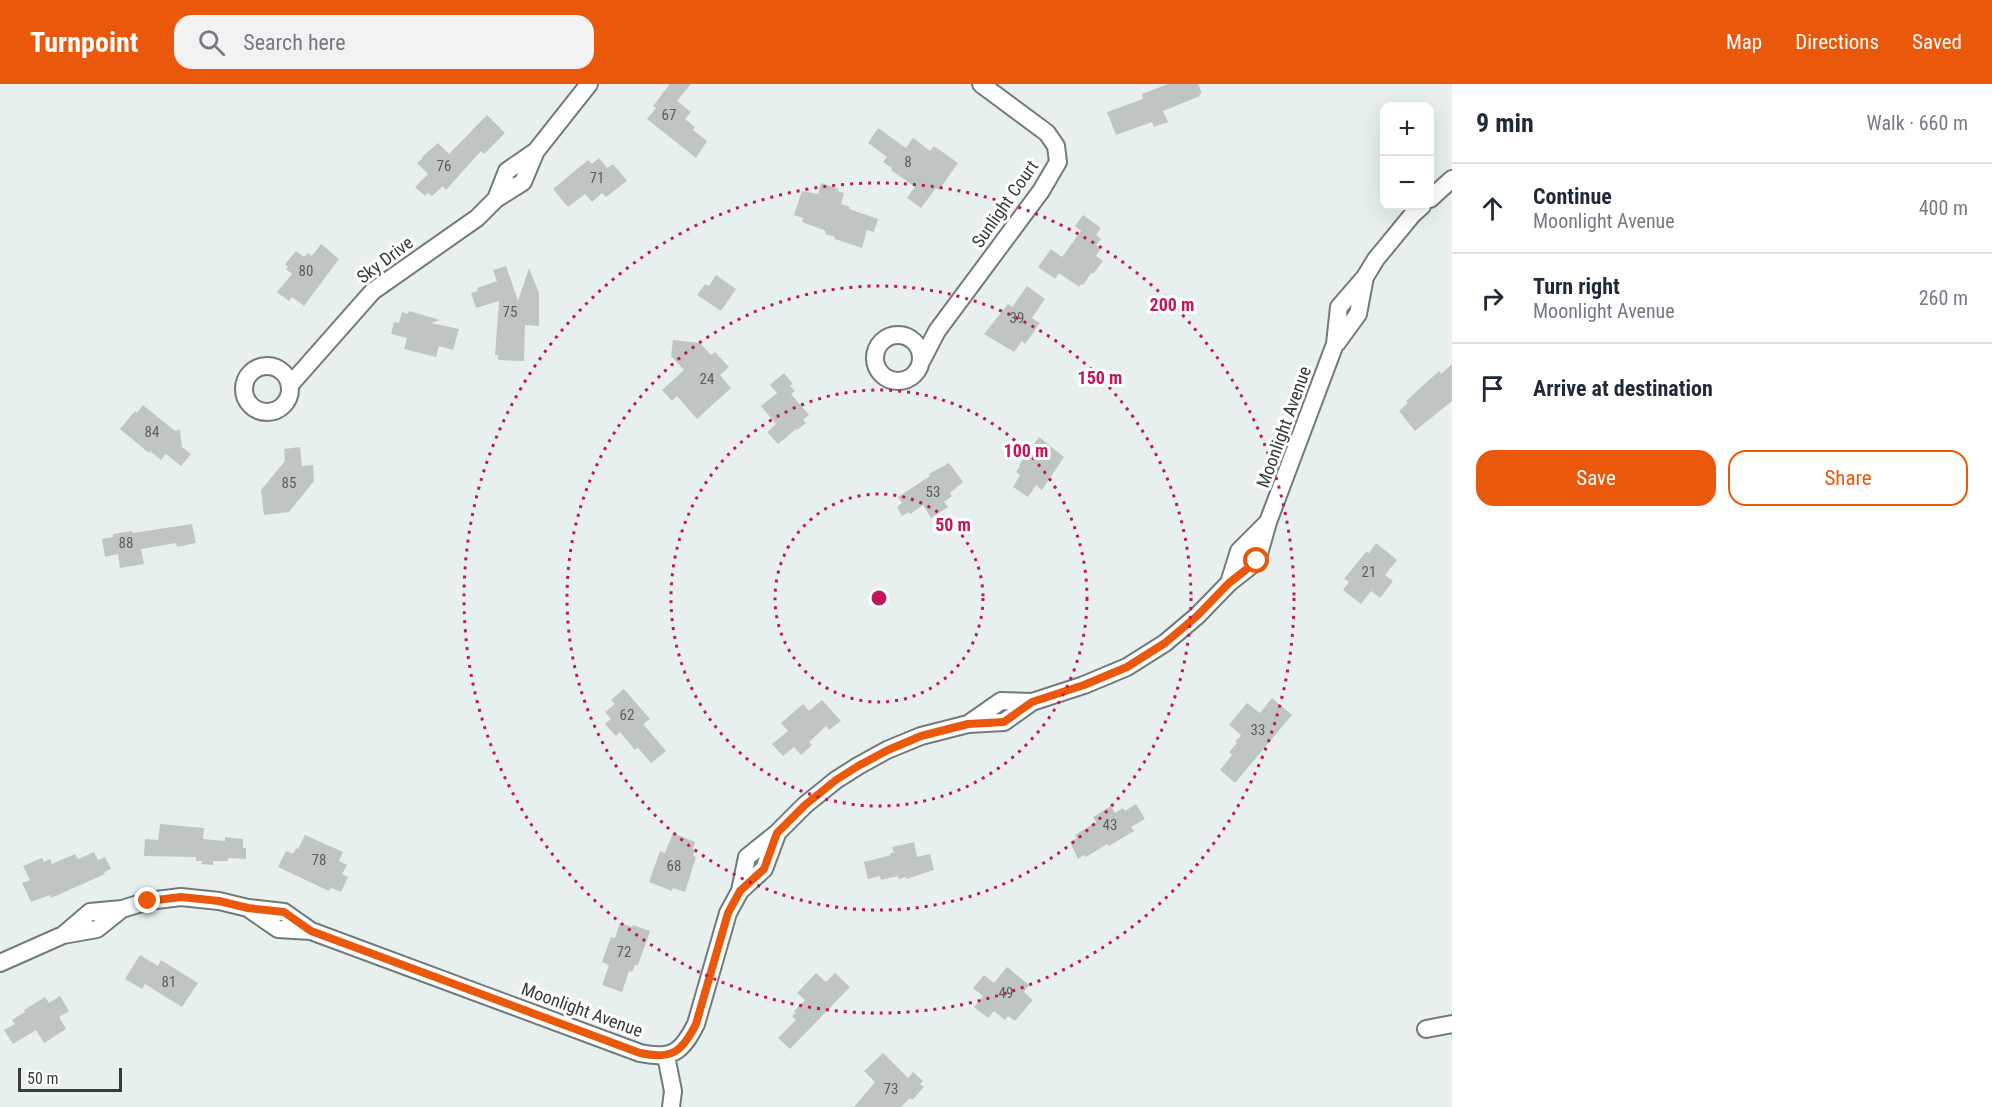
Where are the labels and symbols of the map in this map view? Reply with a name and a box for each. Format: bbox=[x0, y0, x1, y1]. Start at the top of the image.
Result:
house number: 67 bbox=[662, 106, 676, 124]
house number: 8 bbox=[904, 153, 912, 171]
street label: Sunlight Court bbox=[967, 156, 1042, 251]
house number: 76 bbox=[437, 157, 451, 175]
house number: 71 bbox=[590, 169, 604, 187]
street label: Sky Drive bbox=[352, 232, 417, 288]
house number: 80 bbox=[299, 262, 313, 280]
text: 200 m bbox=[1150, 294, 1194, 315]
house number: 75 bbox=[503, 303, 517, 321]
house number: 39 bbox=[1010, 309, 1024, 327]
street label: Moonlight Avenue bbox=[1252, 363, 1315, 490]
text: 150 m bbox=[1078, 367, 1122, 388]
house number: 24 bbox=[700, 370, 714, 388]
house number: 84 bbox=[145, 423, 159, 441]
text: 100 m bbox=[1004, 440, 1048, 461]
house number: 85 bbox=[282, 474, 296, 492]
house number: 53 bbox=[926, 483, 940, 501]
text: 50 m bbox=[935, 514, 971, 535]
house number: 88 bbox=[119, 534, 133, 552]
route start bbox=[1243, 547, 1269, 573]
house number: 21 bbox=[1362, 563, 1376, 581]
centre of rings bbox=[869, 588, 889, 608]
house number: 62 bbox=[620, 706, 634, 724]
house number: 33 bbox=[1251, 721, 1265, 739]
house number: 43 bbox=[1103, 816, 1117, 834]
house number: 78 bbox=[312, 851, 326, 869]
house number: 68 bbox=[667, 857, 681, 875]
route end bbox=[134, 887, 160, 913]
house number: 72 bbox=[617, 943, 631, 961]
house number: 81 bbox=[162, 973, 176, 991]
street label: Moonlight Avenue bbox=[519, 978, 646, 1041]
house number: 49 bbox=[999, 984, 1013, 1002]
scale bar bbox=[18, 1065, 122, 1092]
house number: 73 bbox=[884, 1080, 898, 1098]

